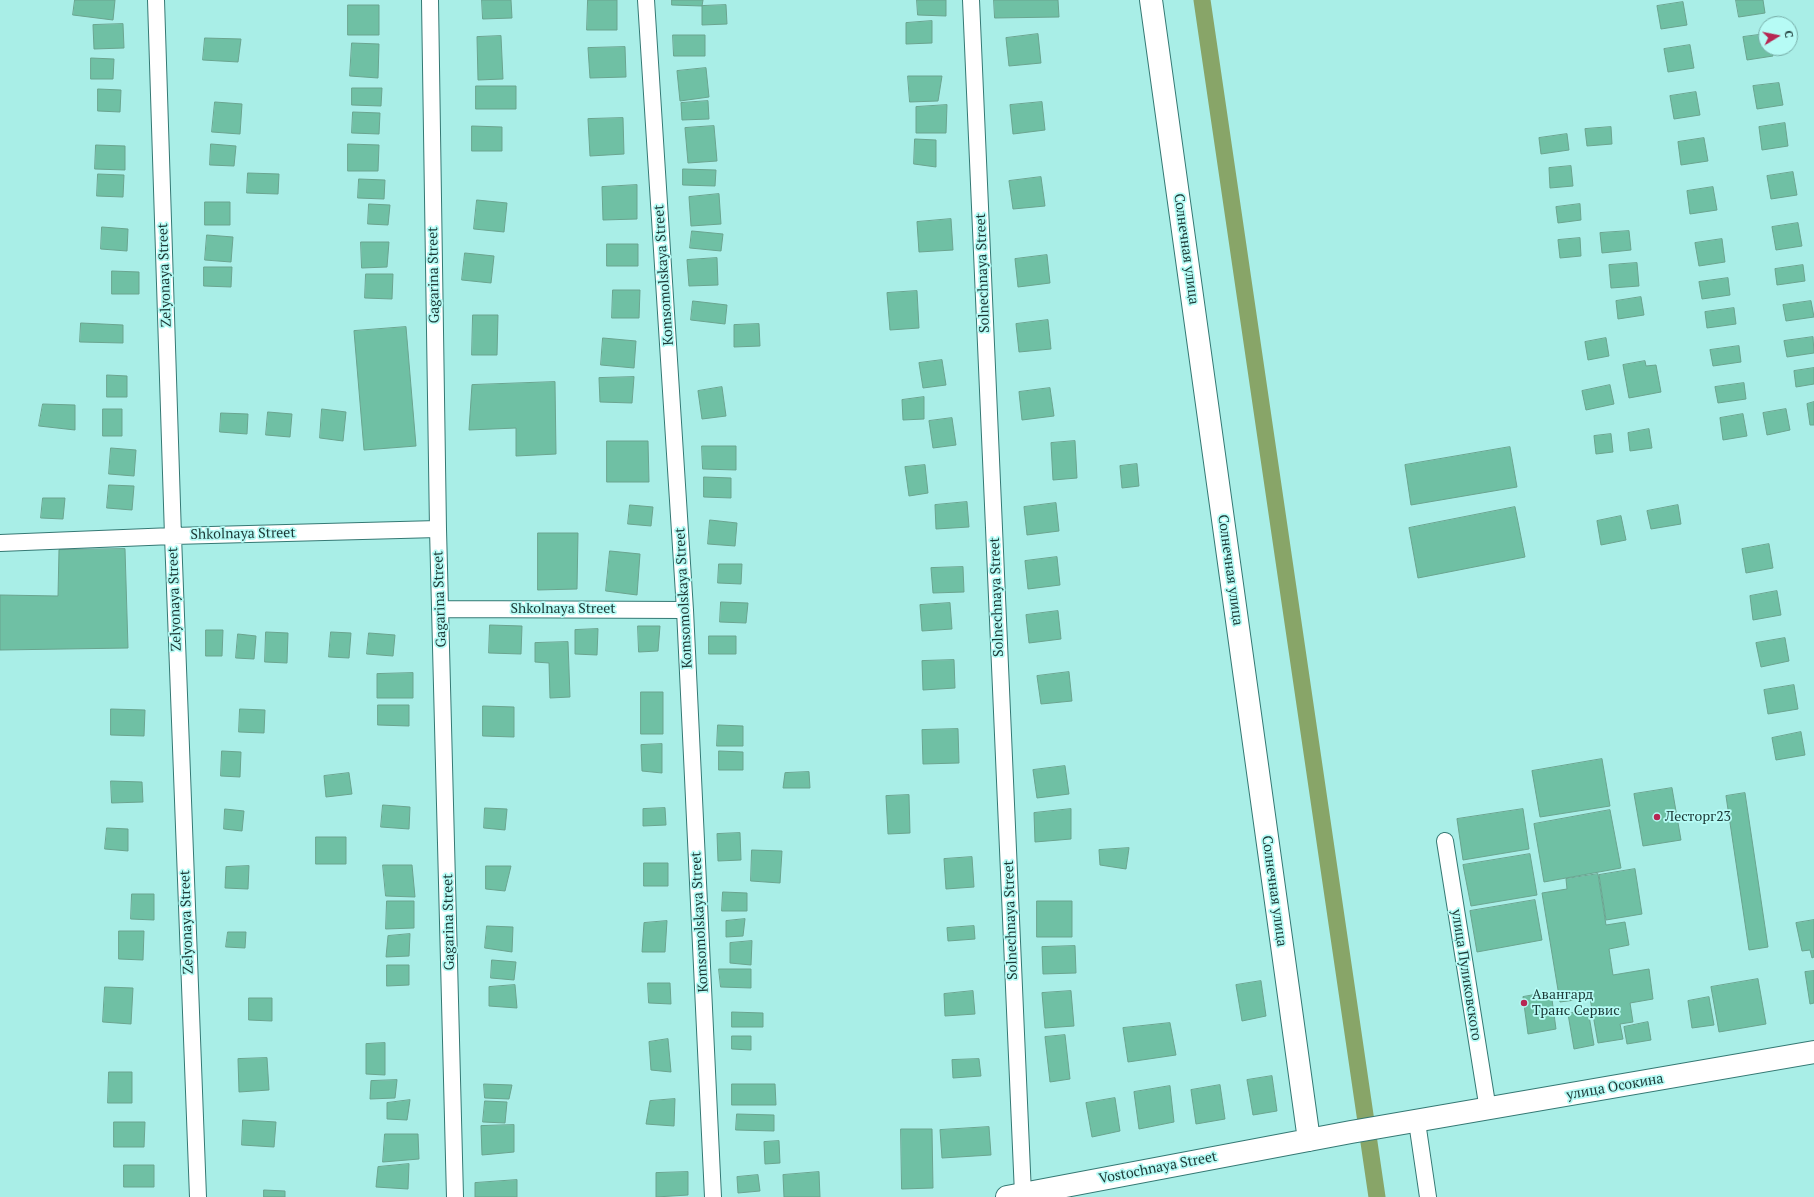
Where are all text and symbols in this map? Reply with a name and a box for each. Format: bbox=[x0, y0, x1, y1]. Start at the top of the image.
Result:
north arrow bbox=[1758, 16, 1798, 56]
text: С bbox=[1781, 29, 1796, 39]
street label: Солнечная улица bbox=[1170, 192, 1202, 306]
street label: Komsomolskaya Street bbox=[651, 204, 677, 346]
street label: Solnechnaya Street bbox=[973, 213, 993, 333]
street label: Zelyonaya Street bbox=[155, 223, 175, 327]
street label: Gagarina Street bbox=[425, 226, 443, 324]
street label: Солнечная улица bbox=[1214, 513, 1246, 627]
street label: Shkolnaya Street bbox=[190, 525, 296, 543]
street label: Komsomolskaya Street bbox=[672, 527, 696, 669]
street label: Solnechnaya Street bbox=[987, 537, 1007, 657]
street label: Zelyonaya Street bbox=[165, 547, 185, 651]
street label: Gagarina Street bbox=[430, 550, 450, 648]
street label: Shkolnaya Street bbox=[510, 601, 616, 617]
place label: Лесторг23 bbox=[1665, 809, 1731, 825]
marker: Лесторг23 bbox=[1652, 812, 1662, 822]
street label: Солнечная улица bbox=[1258, 834, 1290, 948]
street label: Komsomolskaya Street bbox=[688, 851, 712, 993]
street label: Solnechnaya Street bbox=[1001, 860, 1021, 980]
street label: Zelyonaya Street bbox=[177, 870, 197, 974]
street label: Gagarina Street bbox=[440, 873, 458, 971]
street label: улица Пуликовского bbox=[1447, 908, 1485, 1042]
place label: Авангард Транс Сервис bbox=[1532, 987, 1620, 1020]
marker: Авангард Транс Сервис bbox=[1519, 998, 1529, 1008]
street label: улица Осокина bbox=[1565, 1070, 1665, 1104]
street label: Vostochnaya Street bbox=[1097, 1148, 1219, 1188]

